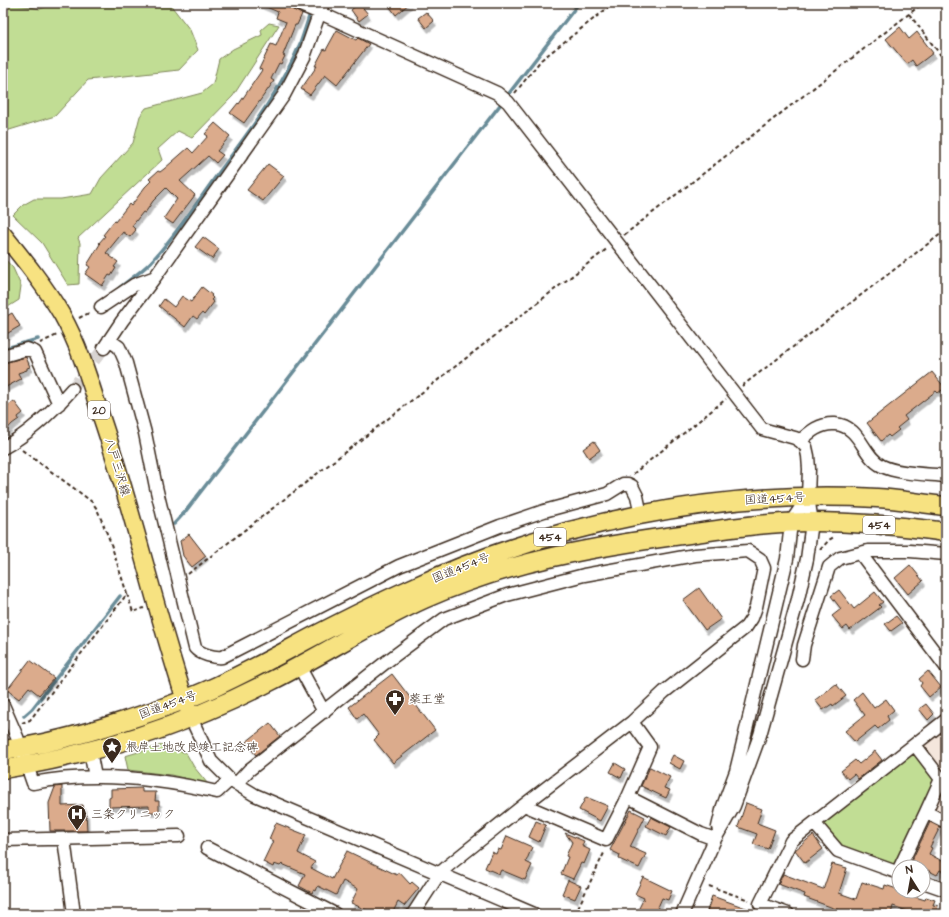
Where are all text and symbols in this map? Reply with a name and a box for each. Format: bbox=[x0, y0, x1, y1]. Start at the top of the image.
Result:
road number: 20 bbox=[88, 401, 110, 419]
street label: 八戸三沢線 bbox=[100, 436, 134, 498]
street label: 国道454号 bbox=[744, 489, 806, 509]
road number: 454 bbox=[863, 516, 895, 534]
road number: 454 bbox=[534, 528, 566, 546]
street label: 国道454号 bbox=[430, 549, 492, 587]
street label: 国道454号 bbox=[137, 687, 199, 723]
pharmacy icon: 薬王堂 bbox=[384, 688, 406, 716]
place label: 薬王堂 bbox=[409, 691, 445, 708]
place icon: 根岸土地改良竣工記念碑 bbox=[101, 736, 123, 764]
place label: 根岸土地改良竣工記念碑 bbox=[126, 739, 258, 756]
hospital icon: 三条クリニック bbox=[66, 803, 88, 831]
place label: 三条クリニック bbox=[91, 806, 175, 823]
north arrow bbox=[891, 859, 931, 899]
text: N bbox=[904, 862, 914, 878]

